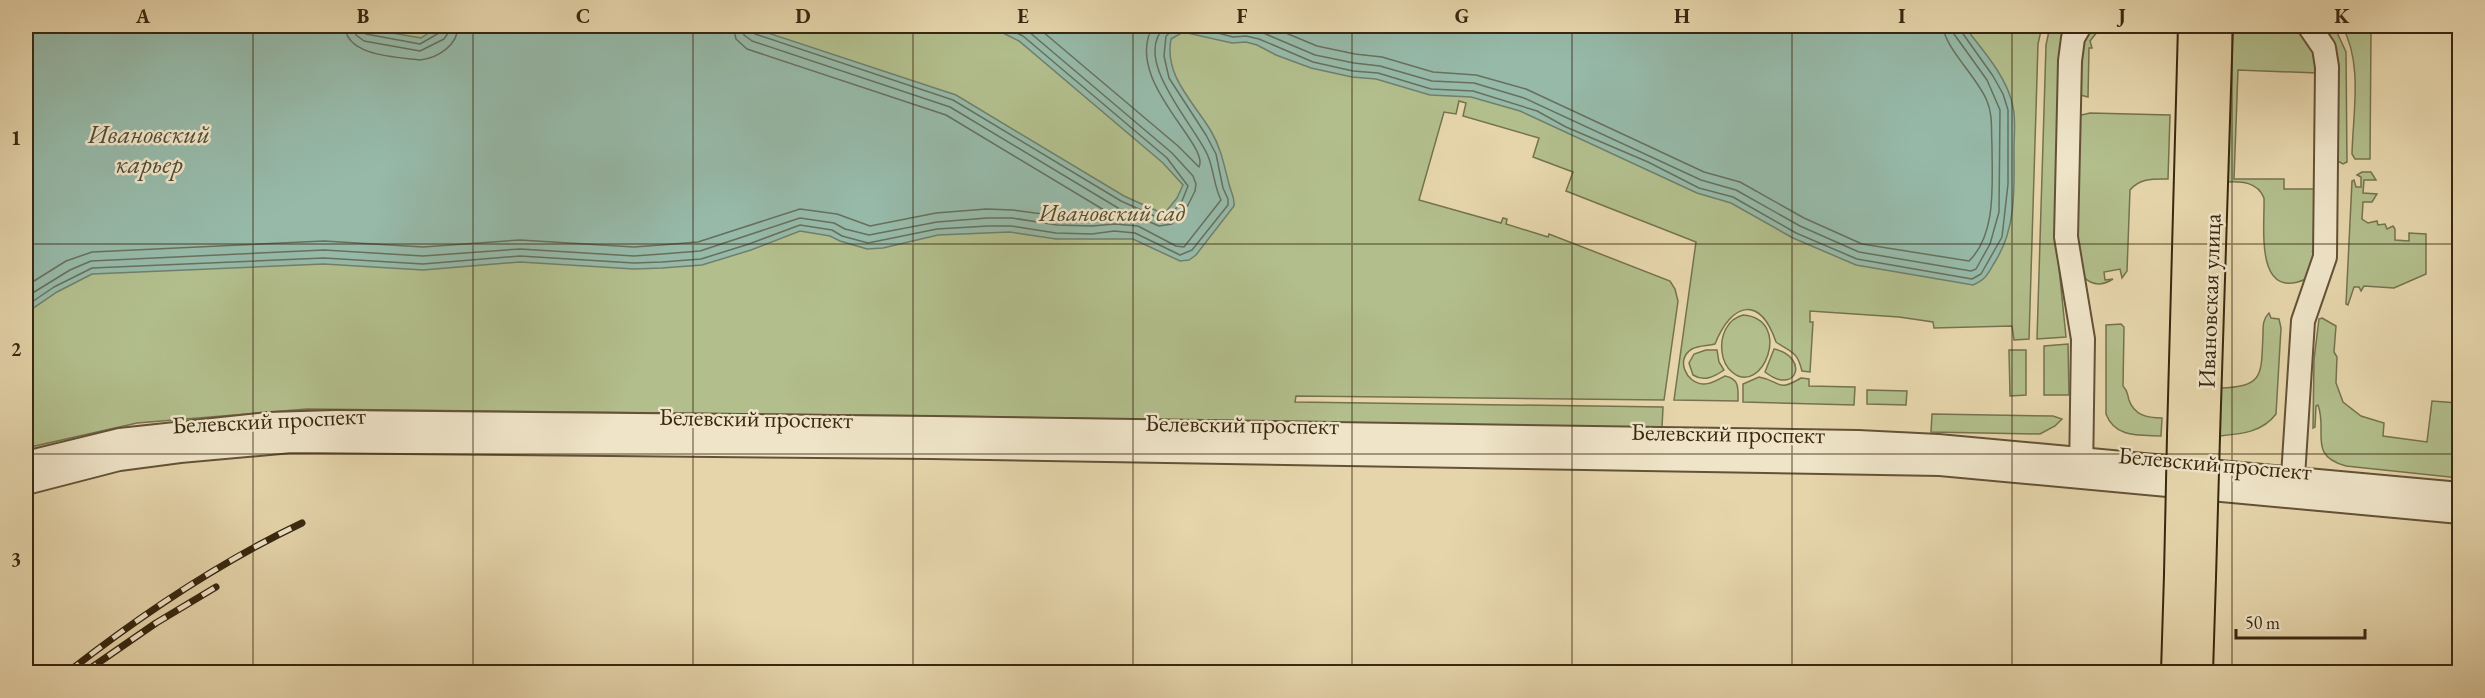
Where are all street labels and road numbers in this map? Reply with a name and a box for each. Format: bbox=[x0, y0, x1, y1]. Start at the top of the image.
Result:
street label: Ивановская улица bbox=[2190, 212, 2228, 389]
street label: Белевский проспект bbox=[171, 399, 367, 441]
street label: Белевский проспект bbox=[659, 401, 853, 435]
street label: Белевский проспект bbox=[1145, 407, 1339, 441]
street label: Белевский проспект bbox=[1631, 416, 1825, 450]
street label: Белевский проспект bbox=[2117, 439, 2313, 487]

